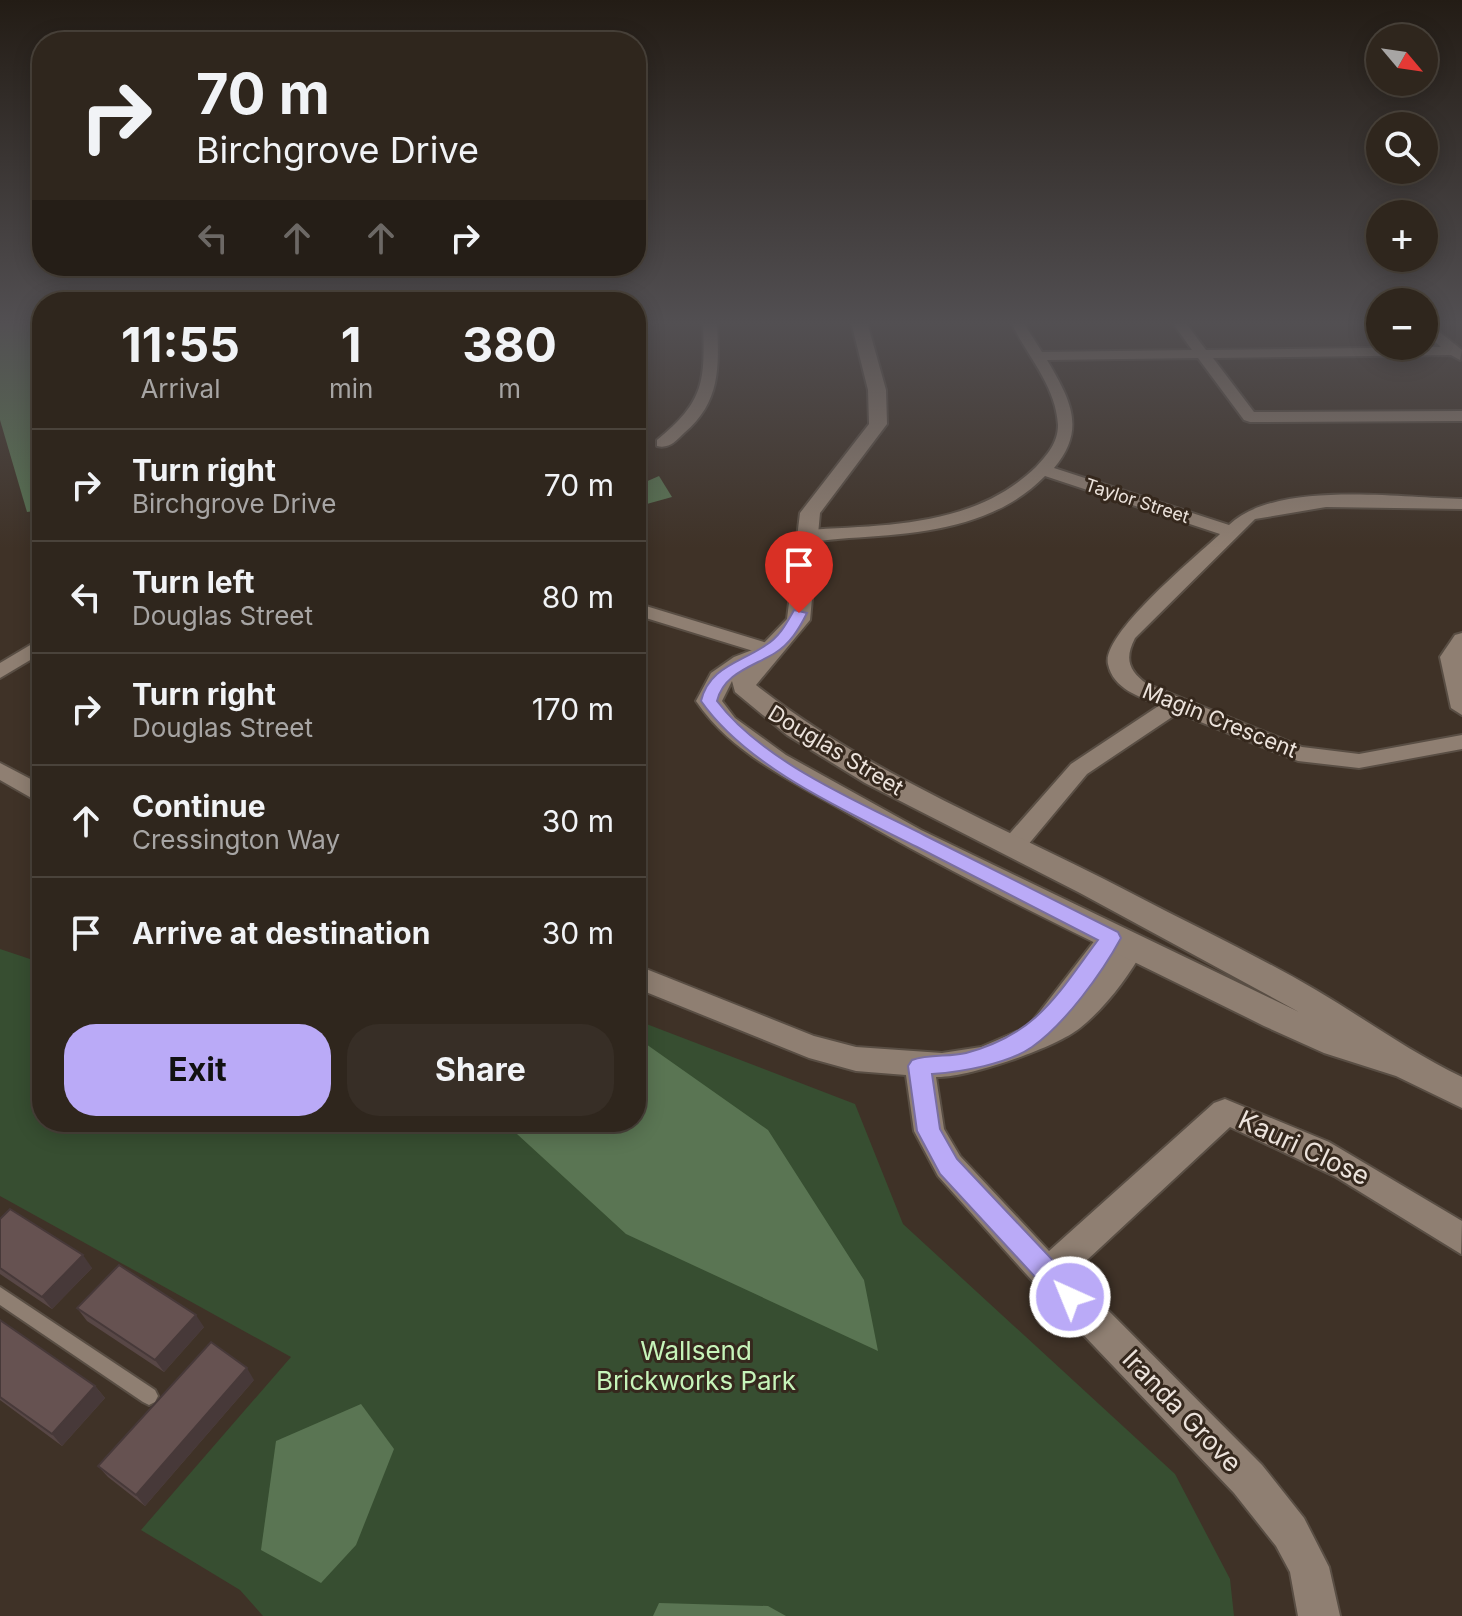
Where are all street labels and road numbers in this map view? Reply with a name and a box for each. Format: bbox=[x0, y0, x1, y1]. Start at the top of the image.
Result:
street label: Taylor Street bbox=[1082, 474, 1192, 527]
street label: Magin Crescent bbox=[1139, 677, 1301, 763]
street label: Douglas Street bbox=[764, 699, 908, 801]
street label: Kauri Close bbox=[1234, 1104, 1375, 1191]
street label: Iranda Grove bbox=[1116, 1343, 1248, 1478]

